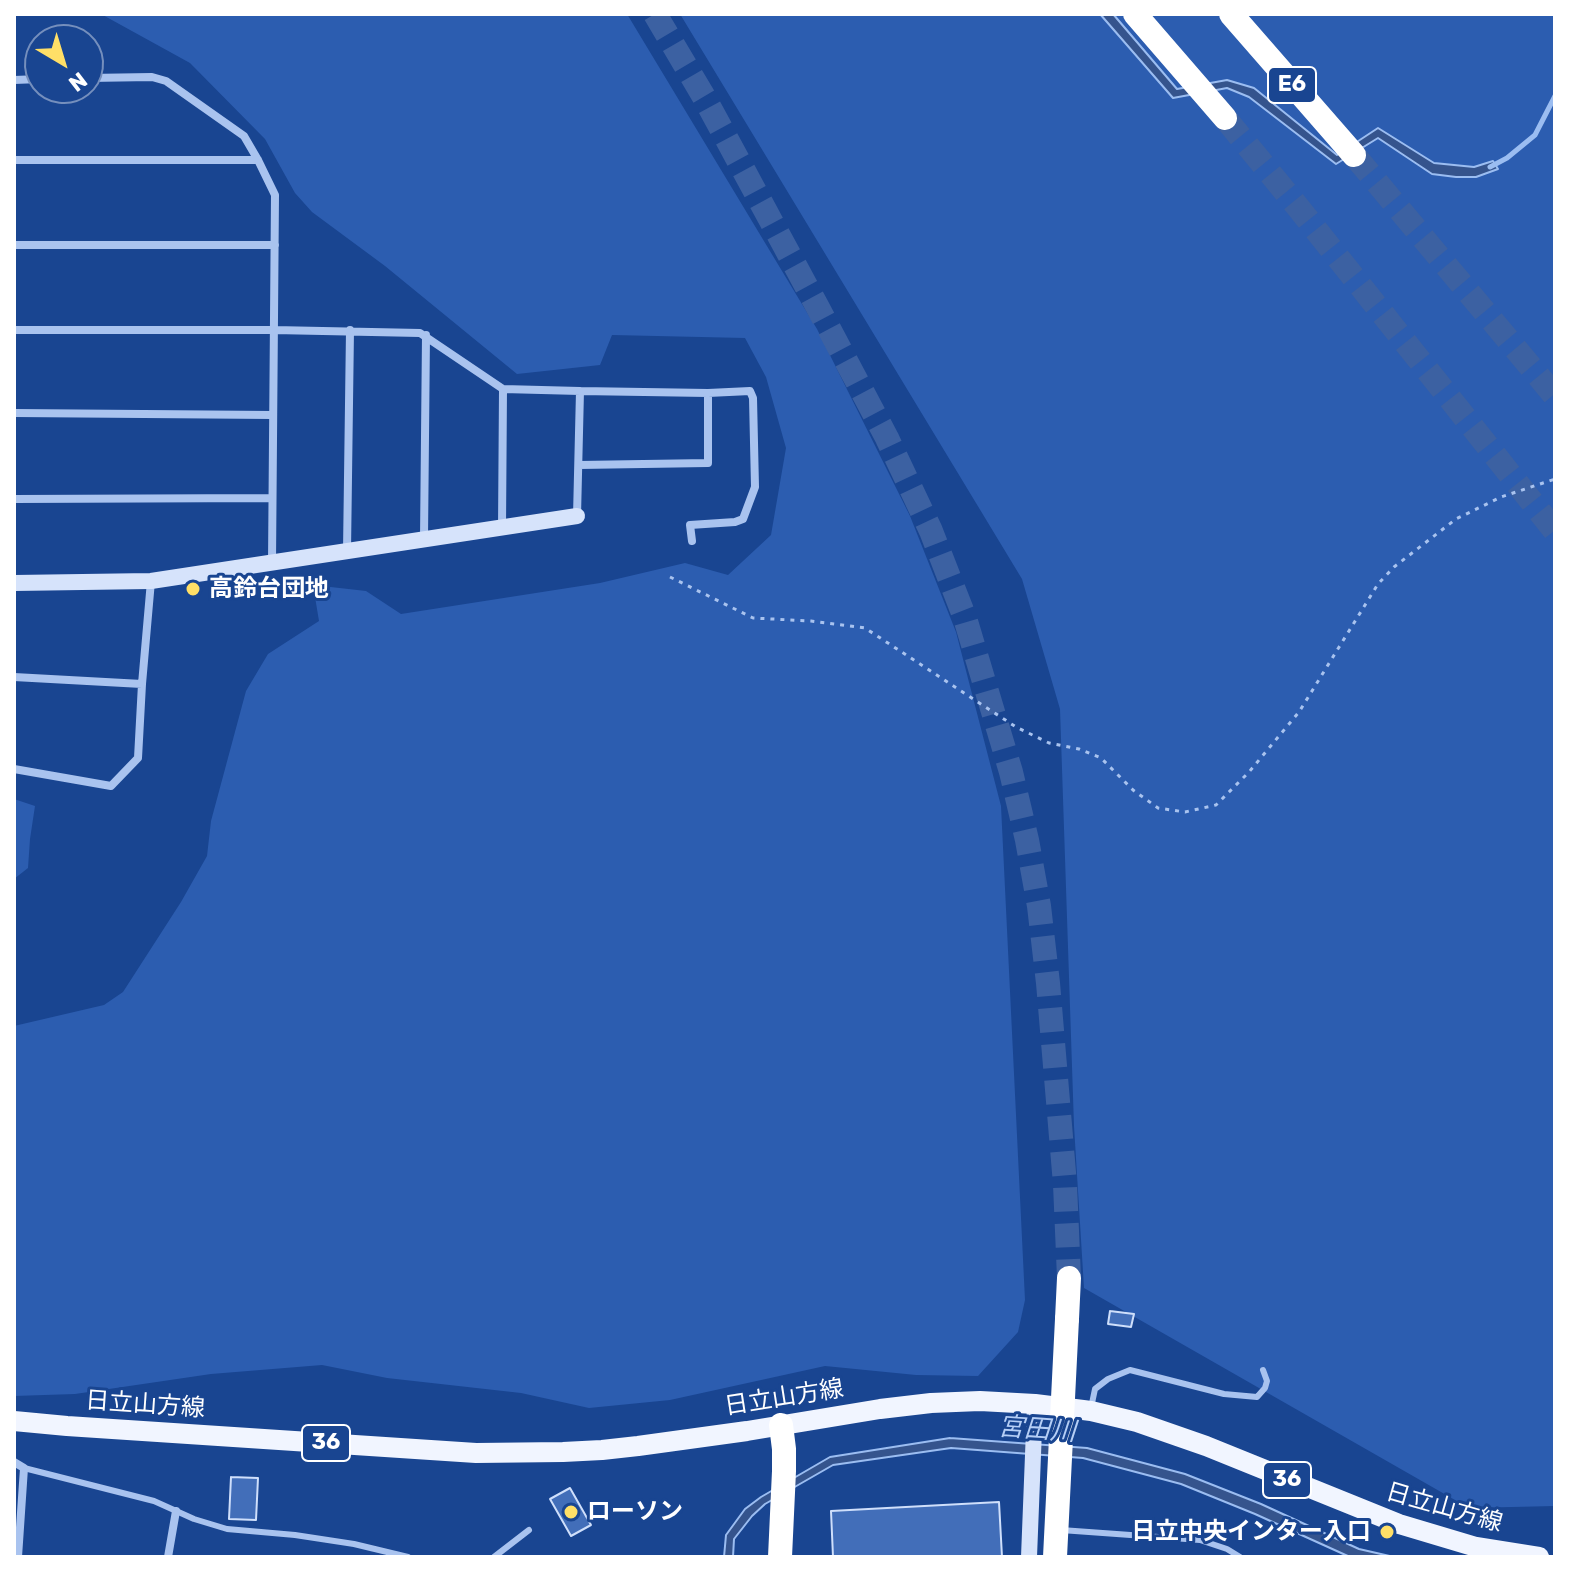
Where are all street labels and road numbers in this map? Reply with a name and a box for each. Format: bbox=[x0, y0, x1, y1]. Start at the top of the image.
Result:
road number: E6 bbox=[1268, 67, 1316, 103]
street label: 日立山方線 bbox=[722, 1374, 846, 1422]
street label: 日立山方線 bbox=[84, 1386, 206, 1424]
road number: 36 bbox=[302, 1425, 350, 1461]
road number: 36 bbox=[1263, 1462, 1311, 1498]
street label: 日立山方線 bbox=[1382, 1478, 1506, 1538]

